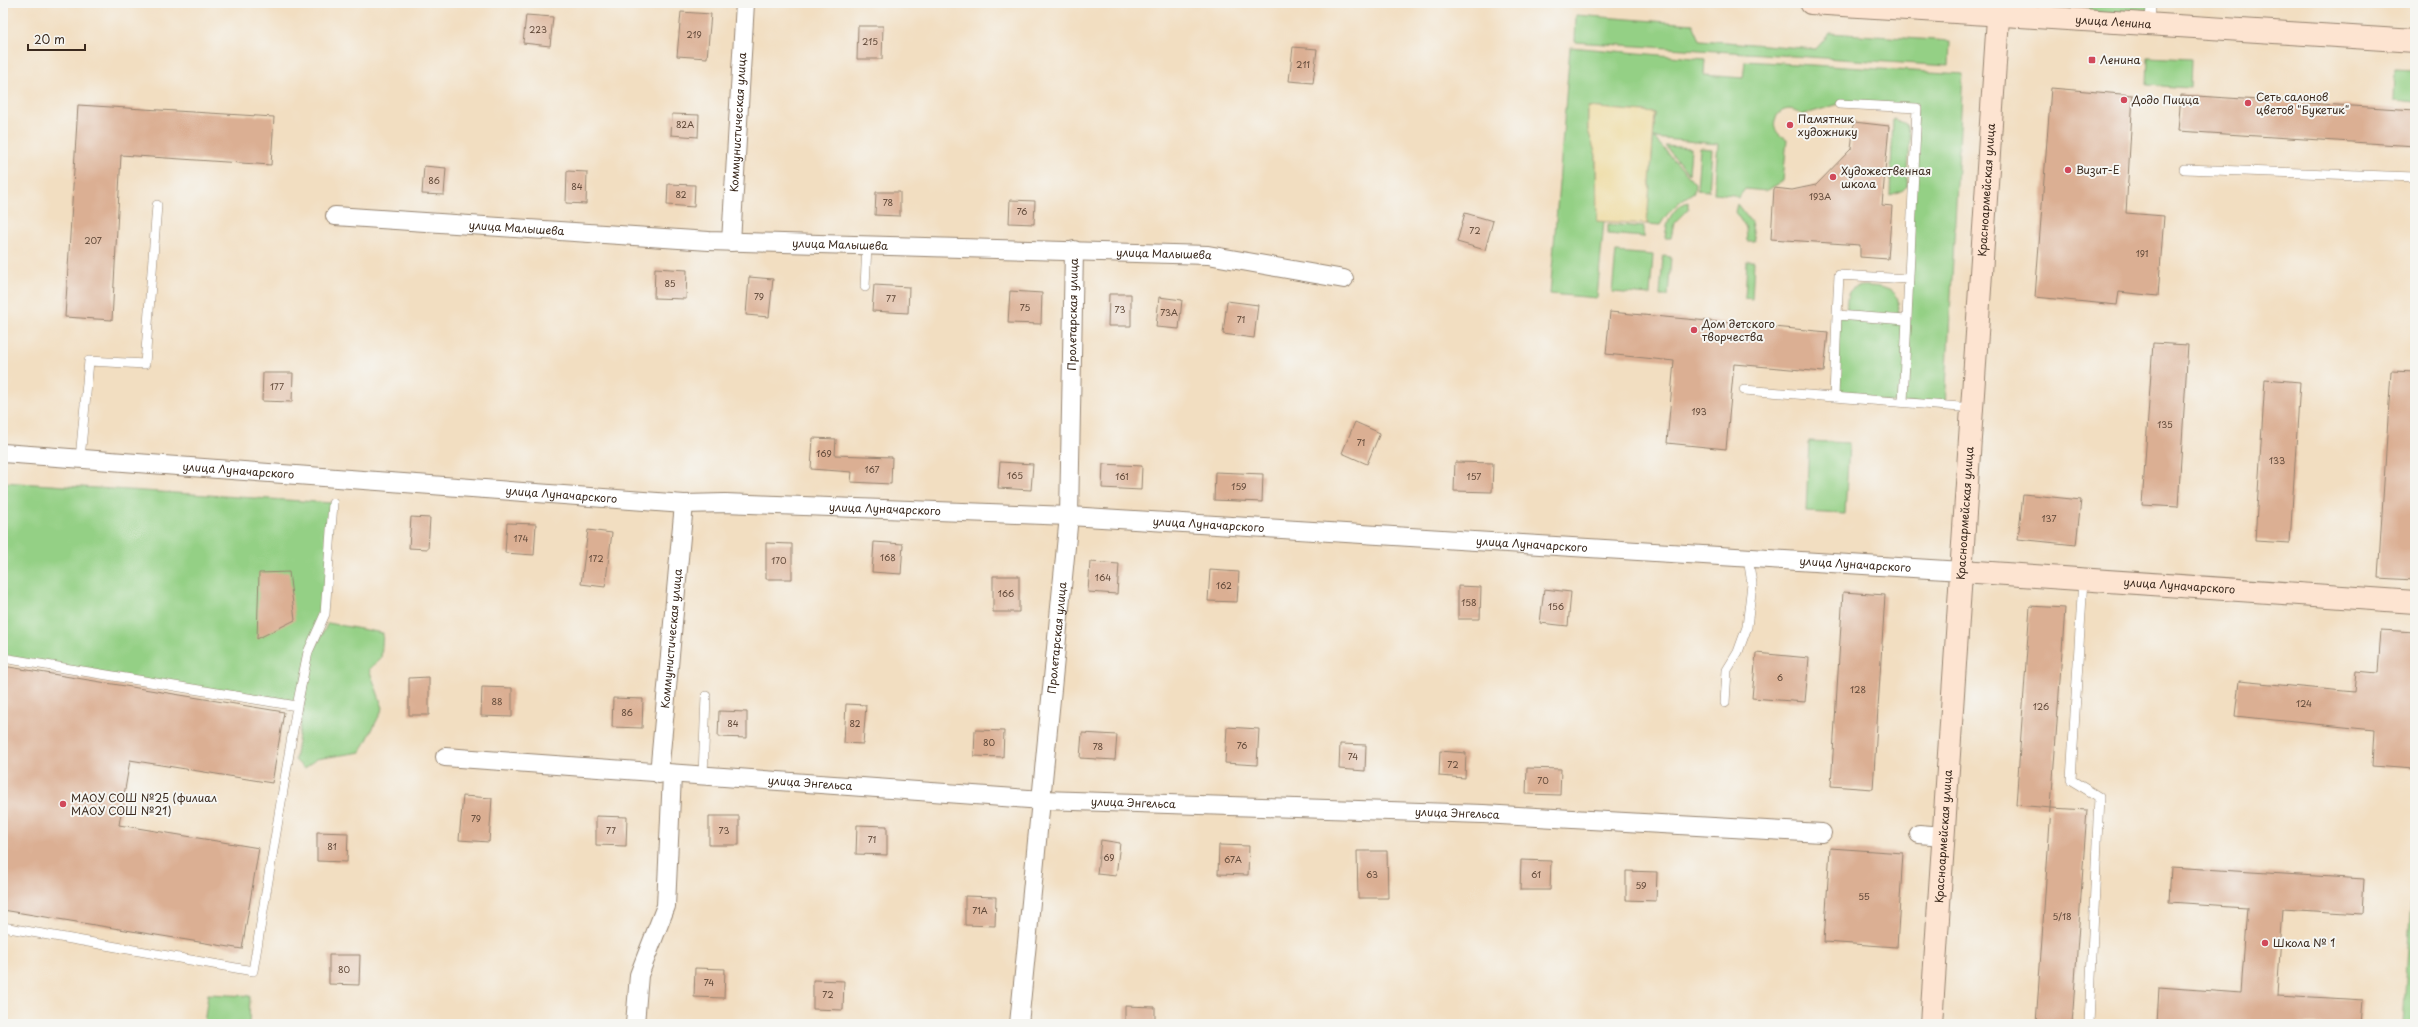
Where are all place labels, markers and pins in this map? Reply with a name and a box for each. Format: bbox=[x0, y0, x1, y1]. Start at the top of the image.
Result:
place label: Ленина bbox=[2100, 51, 2141, 68]
marker: Ленина bbox=[2087, 55, 2097, 65]
place label: Сеть салонов цветов "Букетик" bbox=[2256, 88, 2349, 118]
place label: Додо Пицца bbox=[2131, 91, 2199, 108]
marker: Додо Пицца bbox=[2119, 95, 2129, 105]
marker: Сеть салонов цветов "Букетик" bbox=[2243, 98, 2253, 108]
place label: Памятник художнику bbox=[1798, 110, 1858, 140]
marker: Памятник художнику bbox=[1785, 120, 1795, 130]
place label: Визит-Е bbox=[2076, 161, 2120, 178]
place label: Художественная школа bbox=[1841, 162, 1931, 192]
marker: Визит-Е bbox=[2063, 165, 2073, 175]
marker: Художественная школа bbox=[1828, 172, 1838, 182]
place label: Дом детского творчества bbox=[1701, 315, 1775, 345]
marker: Дом детского творчества bbox=[1689, 325, 1699, 335]
place label: МАОУ СОШ №25 (филиал МАОУ СОШ №21) bbox=[71, 789, 217, 819]
marker: МАОУ СОШ №25 (филиал МАОУ СОШ №21) bbox=[58, 799, 68, 809]
place label: Школа № 1 bbox=[2273, 934, 2335, 951]
marker: Школа № 1 bbox=[2260, 938, 2270, 948]

